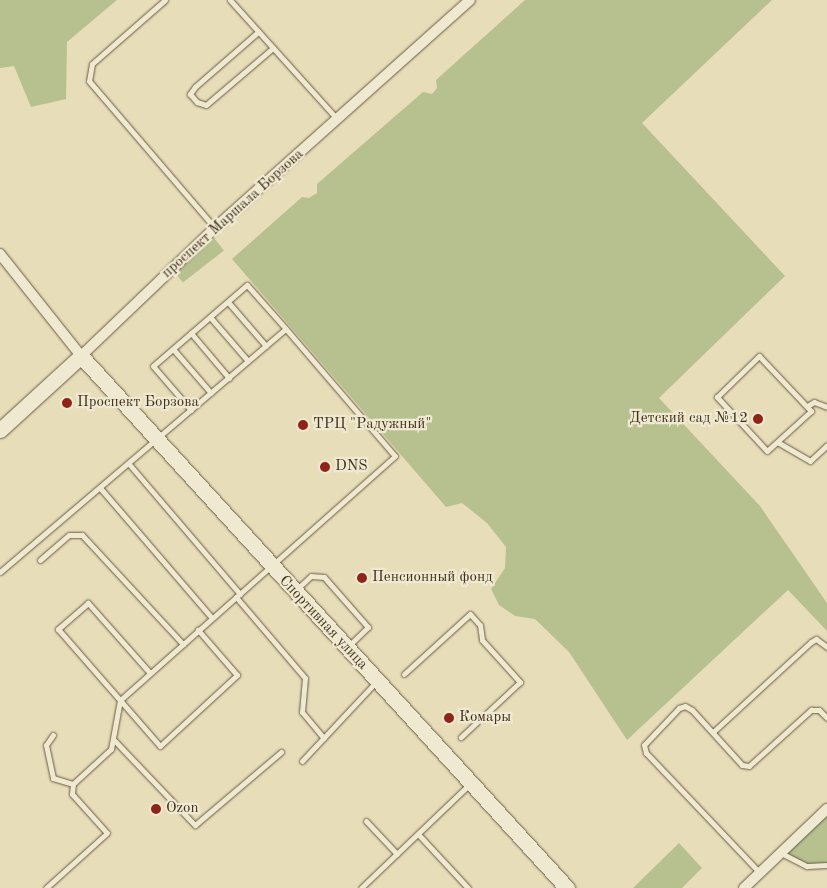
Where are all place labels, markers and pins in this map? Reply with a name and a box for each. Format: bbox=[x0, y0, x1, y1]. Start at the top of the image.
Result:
place label: Проспект Борзова bbox=[77, 394, 199, 412]
marker: Проспект Борзова bbox=[61, 397, 73, 409]
place label: Детский сад №12 bbox=[630, 410, 748, 428]
marker: Детский сад №12 bbox=[752, 413, 764, 425]
place label: ТРЦ "Радужный" bbox=[313, 416, 431, 434]
marker: ТРЦ "Радужный" bbox=[297, 419, 309, 431]
place label: DNS bbox=[335, 458, 368, 476]
marker: DNS bbox=[319, 461, 331, 473]
place label: Пенсионный фонд bbox=[372, 569, 493, 587]
marker: Пенсионный фонд bbox=[356, 572, 368, 584]
place label: Комары bbox=[459, 709, 511, 727]
marker: Комары bbox=[443, 712, 455, 724]
place label: Ozon bbox=[166, 800, 199, 818]
marker: Ozon bbox=[150, 803, 162, 815]

